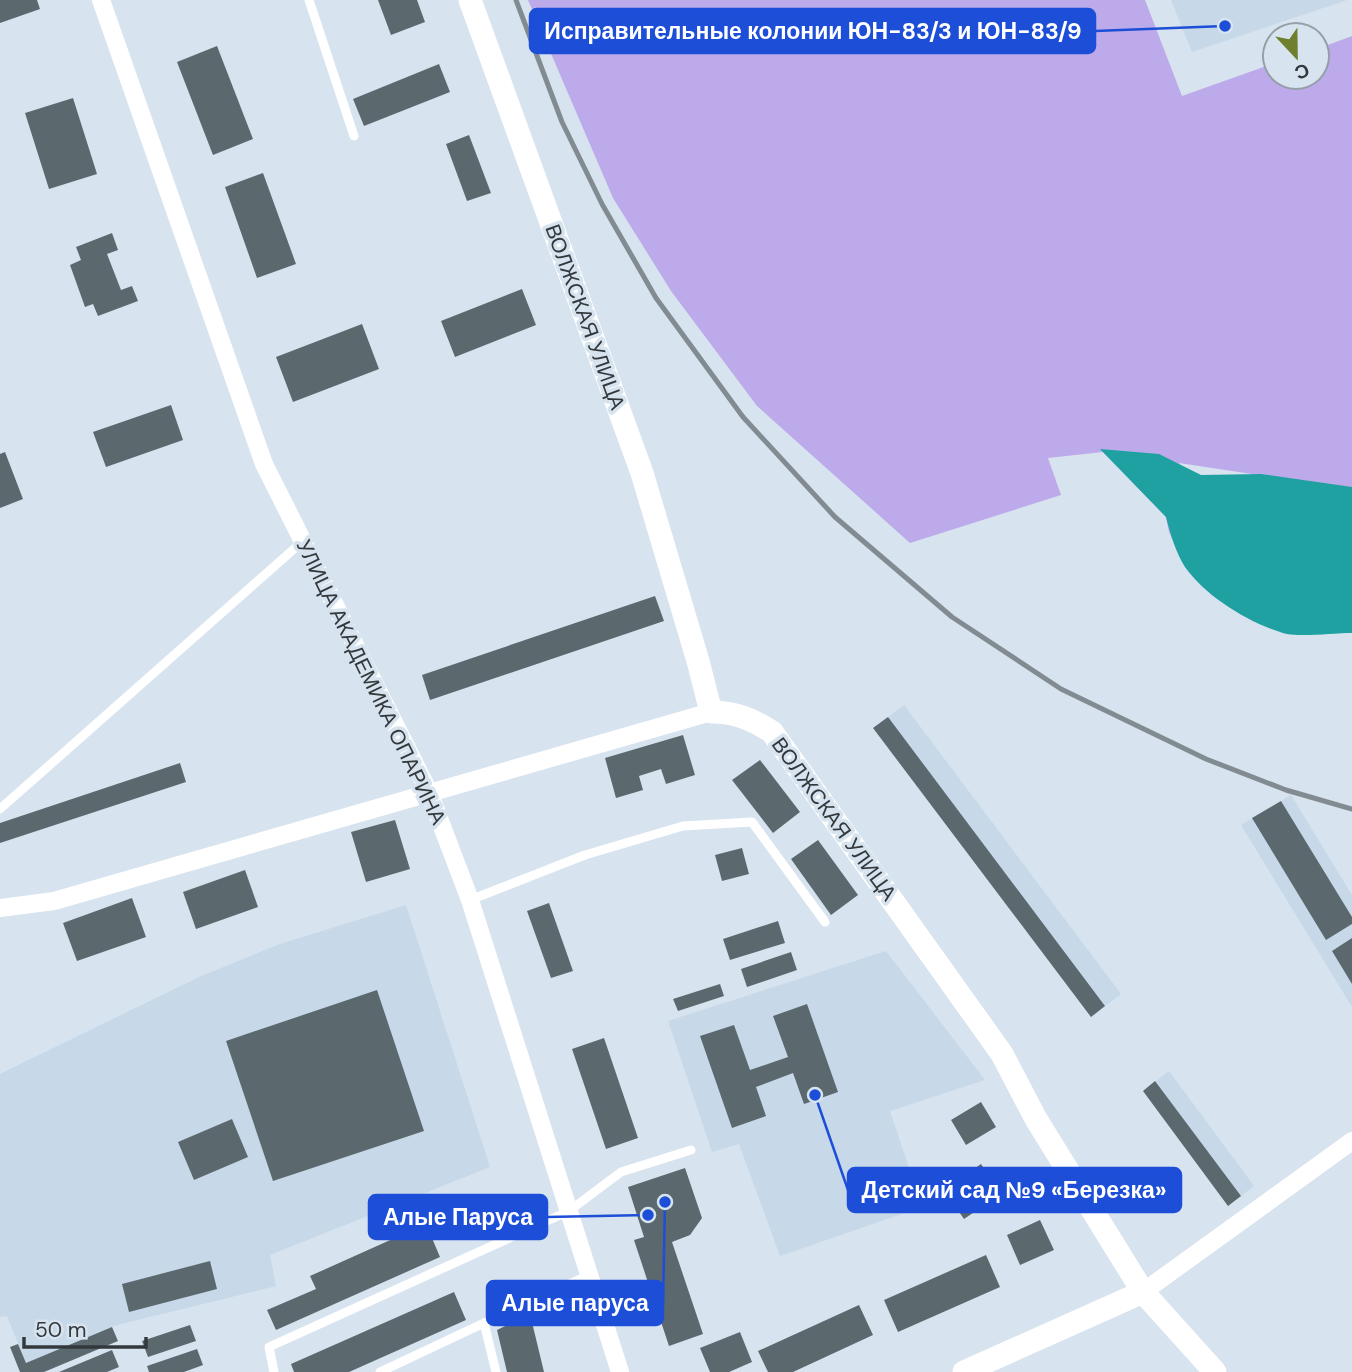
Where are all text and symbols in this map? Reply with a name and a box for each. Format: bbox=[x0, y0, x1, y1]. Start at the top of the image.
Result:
callout: Исправительные колонии ЮН-83/3 и ЮН-83/9 bbox=[530, 9, 1095, 53]
text: Исправительные колонии ЮН-83/3 и ЮН-83/9 bbox=[544, 16, 1082, 46]
north arrow bbox=[1261, 21, 1331, 91]
text: С bbox=[1291, 57, 1313, 86]
street label: ВОЛЖСКАЯ УЛИЦА bbox=[538, 220, 632, 414]
street label: УЛИЦА АКАДЕМИКА ОПАРИНА bbox=[290, 535, 452, 829]
street label: ВОЛЖСКАЯ УЛИЦА bbox=[765, 732, 903, 906]
callout: Детский сад №9 «Березка» bbox=[848, 1168, 1181, 1212]
text: Детский сад №9 «Березка» bbox=[861, 1175, 1167, 1205]
callout: Алые Паруса bbox=[369, 1195, 547, 1239]
text: Алые Паруса bbox=[383, 1202, 533, 1232]
callout: Алые паруса bbox=[487, 1281, 663, 1325]
text: Алые паруса bbox=[501, 1288, 649, 1318]
scale bar bbox=[24, 1306, 147, 1350]
text: 50 m bbox=[35, 1316, 86, 1344]

